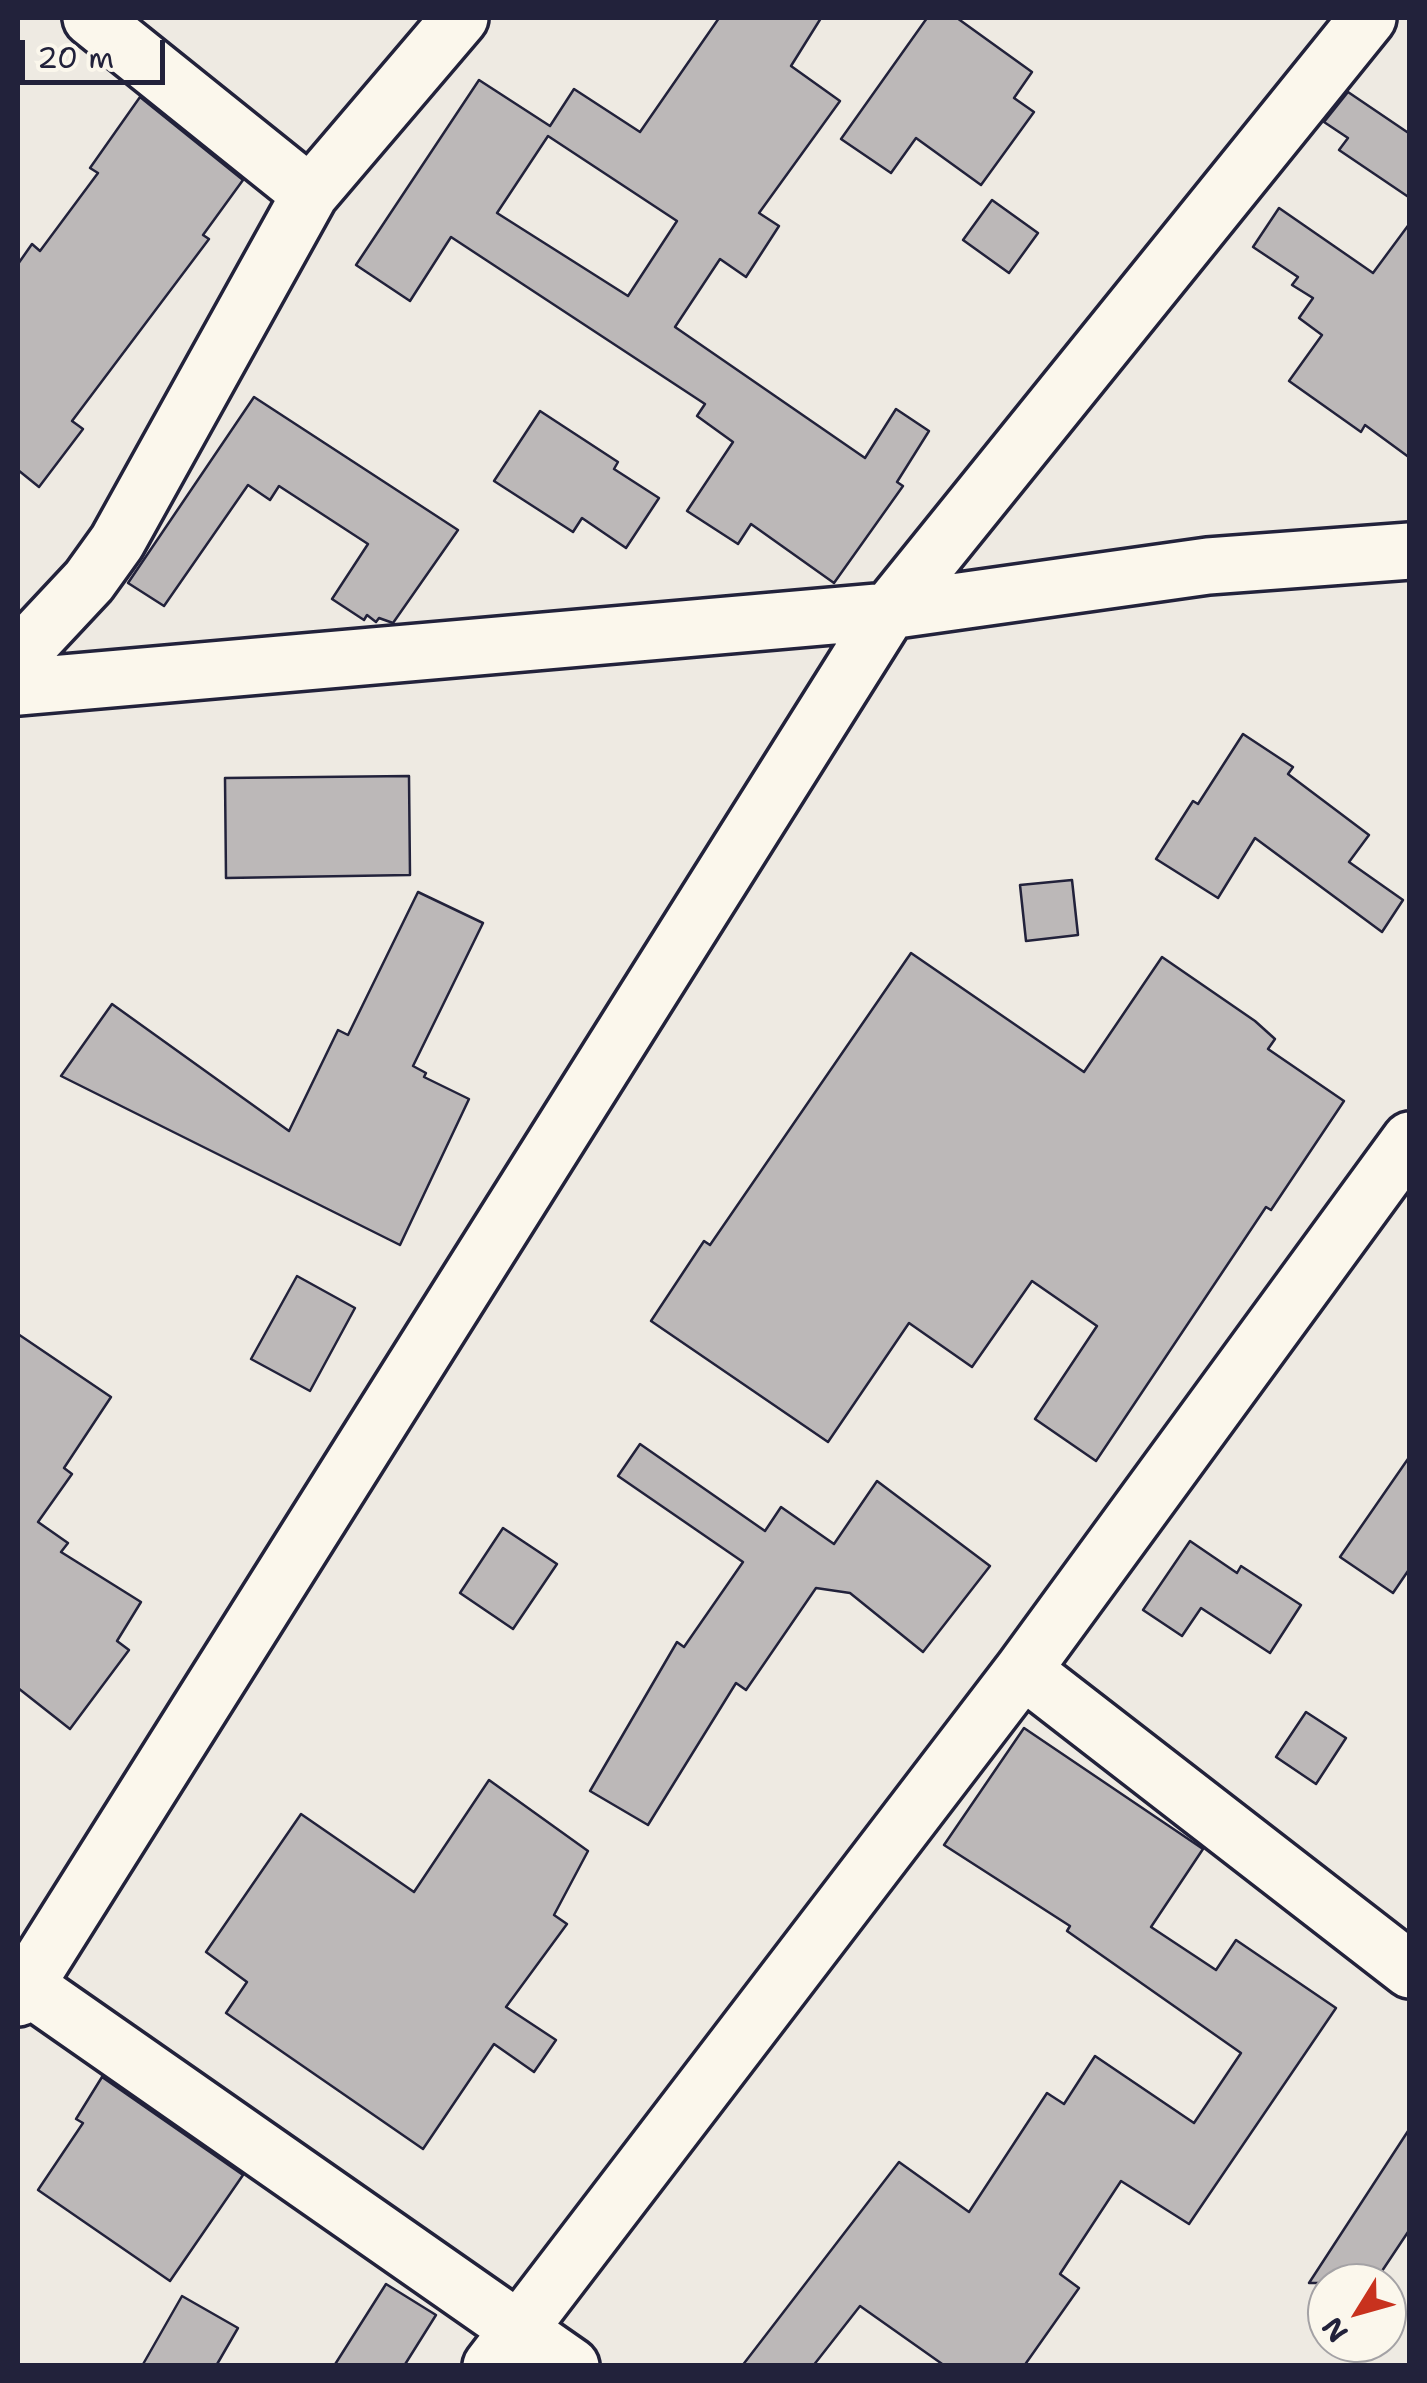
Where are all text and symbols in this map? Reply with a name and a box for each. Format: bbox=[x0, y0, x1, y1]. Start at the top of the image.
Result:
scale bar bbox=[25, 20, 170, 82]
text: 20 m bbox=[37, 37, 114, 78]
north arrow bbox=[1307, 2263, 1407, 2363]
text: N bbox=[1313, 2310, 1356, 2350]

